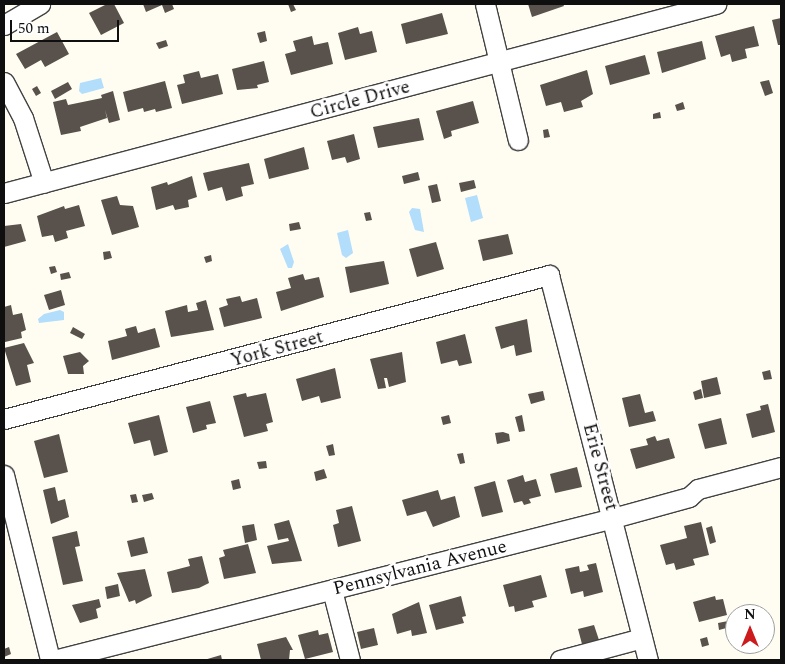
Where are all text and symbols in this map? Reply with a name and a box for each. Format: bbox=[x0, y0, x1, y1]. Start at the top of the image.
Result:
scale bar bbox=[12, 10, 121, 42]
text: 50 m bbox=[18, 17, 50, 40]
street label: Circle Drive bbox=[308, 76, 412, 124]
street label: York Street bbox=[228, 326, 326, 372]
street label: Erie Street bbox=[577, 421, 623, 513]
street label: Pennsylvania Avenue bbox=[331, 535, 509, 601]
north arrow bbox=[725, 604, 775, 654]
text: N bbox=[744, 604, 756, 625]

